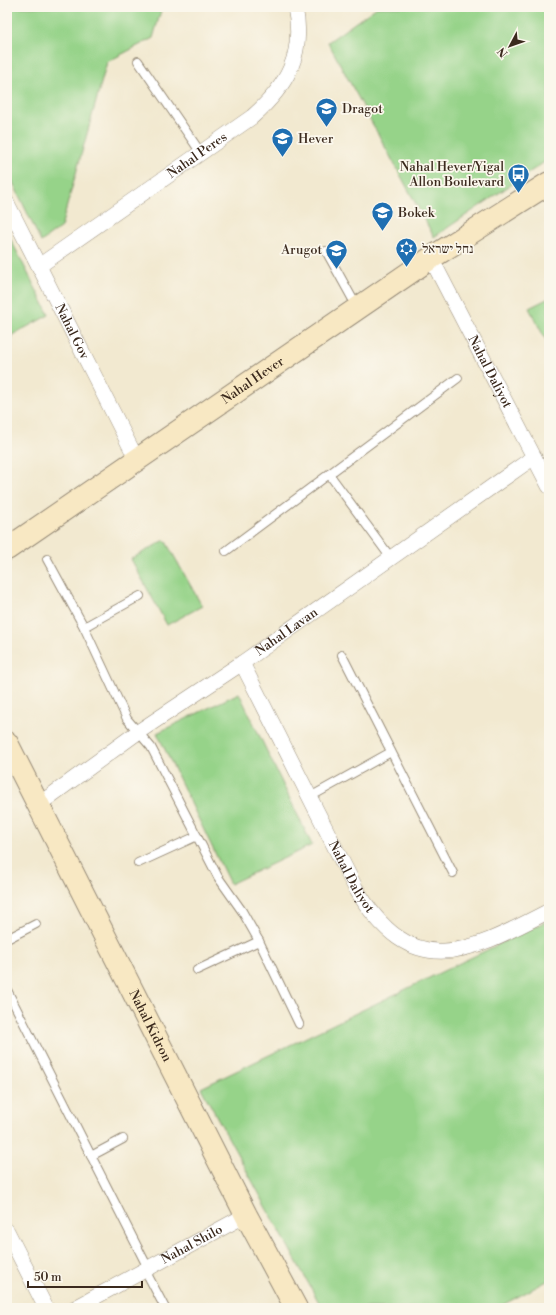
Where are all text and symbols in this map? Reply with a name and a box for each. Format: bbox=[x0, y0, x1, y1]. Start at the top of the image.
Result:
north arrow bbox=[490, 26, 530, 66]
text: N bbox=[495, 44, 511, 60]
school or university icon: Dragot bbox=[313, 96, 339, 129]
place label: Dragot bbox=[342, 101, 383, 117]
school or university icon: Hever bbox=[269, 126, 295, 159]
street label: Nahal Peres bbox=[164, 129, 230, 182]
place label: Hever bbox=[298, 131, 334, 147]
place label: Nahal Hever/Yigal Allon Boulevard bbox=[400, 159, 505, 190]
bus stop icon: Nahal Hever/Yigal Allon Boulevard bbox=[506, 161, 532, 194]
school or university icon: Bokek bbox=[370, 200, 396, 233]
place label: Bokek bbox=[397, 205, 436, 221]
synagogue icon: נחל ישראל bbox=[393, 236, 419, 269]
school or university icon: Arugot bbox=[324, 237, 350, 270]
place label: נחל ישראל bbox=[422, 241, 473, 257]
place label: Arugot bbox=[280, 242, 322, 258]
street label: Nahal Gov bbox=[51, 301, 93, 362]
street label: Nahal Daliyot bbox=[464, 333, 515, 411]
street label: Nahal Hever bbox=[218, 353, 287, 407]
street label: Nahal Lavan bbox=[252, 604, 321, 659]
street label: Nahal Daliyot bbox=[325, 838, 378, 916]
street label: Nahal Kidron bbox=[125, 987, 175, 1065]
street label: Nahal Shilo bbox=[158, 1221, 225, 1268]
scale bar bbox=[28, 1263, 142, 1289]
text: 50 m bbox=[34, 1270, 62, 1285]

